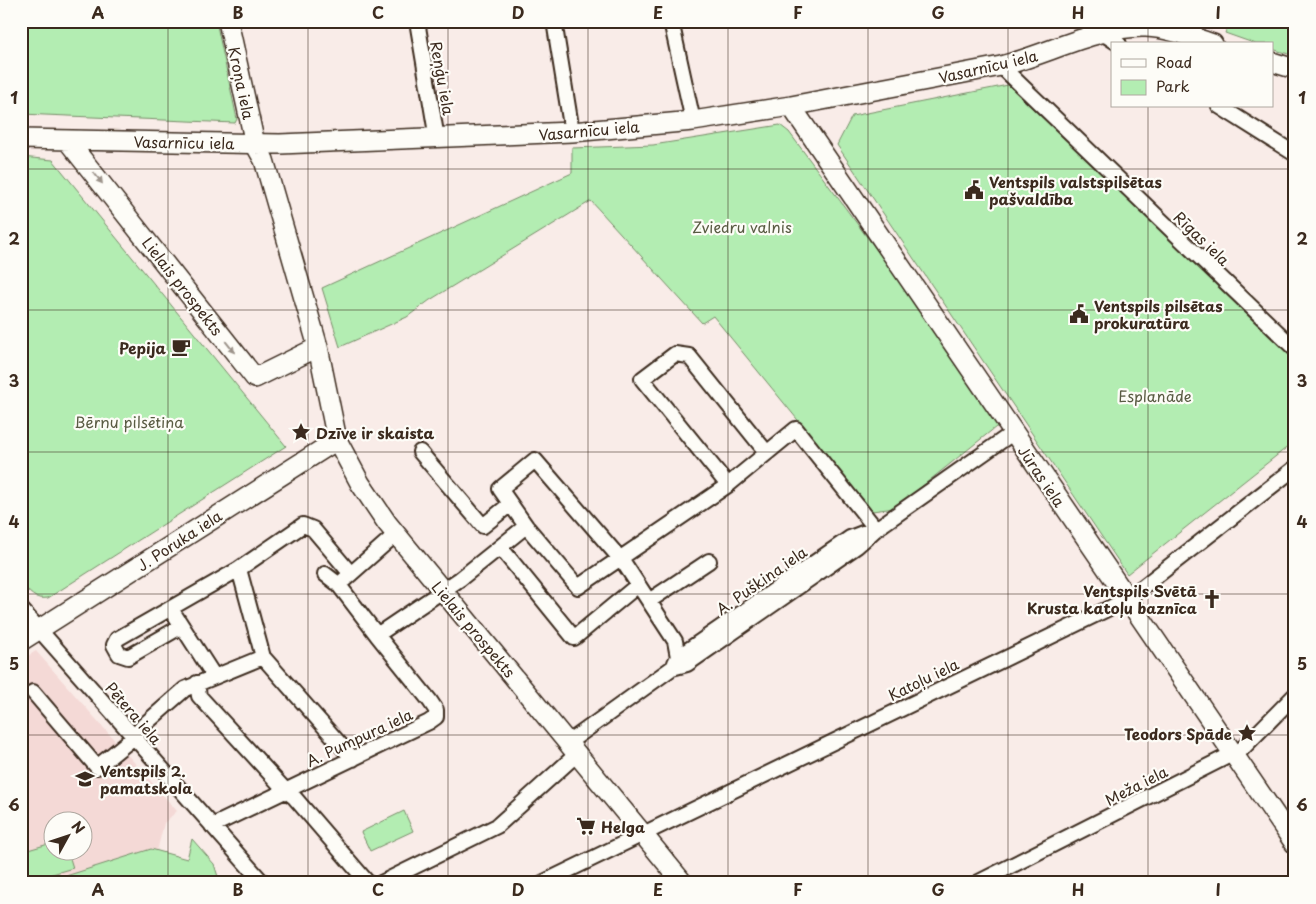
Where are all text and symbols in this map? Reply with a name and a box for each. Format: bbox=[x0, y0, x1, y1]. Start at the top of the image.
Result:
text: A bbox=[92, 0, 105, 24]
text: B bbox=[233, 0, 244, 24]
text: C bbox=[372, 0, 384, 24]
text: D bbox=[512, 0, 524, 24]
text: E bbox=[653, 0, 663, 24]
text: F bbox=[793, 0, 803, 24]
text: G bbox=[931, 0, 945, 24]
text: H bbox=[1072, 0, 1084, 24]
text: I bbox=[1215, 0, 1221, 24]
street label: Reņģu iela bbox=[425, 39, 461, 117]
legend bbox=[1111, 42, 1274, 108]
street label: Vasarnīcu iela bbox=[936, 43, 1040, 89]
street label: Kroņa iela bbox=[223, 45, 261, 122]
text: Road bbox=[1156, 50, 1192, 73]
text: Park bbox=[1156, 74, 1190, 97]
text: 1 bbox=[10, 85, 18, 109]
text: 1 bbox=[1298, 85, 1306, 109]
street label: Vasarnīcu iela bbox=[538, 114, 641, 146]
street label: Vasarnīcu iela bbox=[133, 130, 235, 154]
place label: Ventspils valstspilsētas pašvaldība bbox=[989, 170, 1162, 210]
one-way arrow bbox=[92, 171, 103, 184]
public building icon: Ventspils valstspilsētas pašvaldība bbox=[963, 179, 985, 201]
street label: Rīgas iela bbox=[1169, 205, 1236, 271]
park label: Zviedru valnis bbox=[692, 215, 792, 238]
text: 2 bbox=[8, 226, 20, 250]
text: 2 bbox=[1296, 226, 1308, 250]
street label: Lielais prospekts bbox=[137, 232, 229, 340]
place label: Ventspils pilsētas prokuratūra bbox=[1094, 294, 1223, 334]
public building icon: Ventspils pilsētas prokuratūra bbox=[1068, 303, 1090, 325]
place label: Pepija bbox=[119, 336, 167, 359]
cafe icon: Pepija bbox=[170, 336, 192, 358]
one-way arrow bbox=[225, 340, 236, 353]
text: 3 bbox=[9, 368, 19, 392]
text: 3 bbox=[1297, 368, 1307, 392]
park label: Esplanāde bbox=[1118, 384, 1192, 407]
park label: Bērnu pilsētiņa bbox=[74, 410, 184, 433]
place icon: Dzīve ir skaista bbox=[290, 421, 312, 443]
place label: Dzīve ir skaista bbox=[316, 421, 435, 444]
street label: Jūras iela bbox=[1013, 441, 1071, 512]
street label: J. Poruka iela bbox=[132, 504, 227, 576]
text: 4 bbox=[9, 509, 20, 533]
text: 4 bbox=[1297, 509, 1308, 533]
street label: A. Puškina iela bbox=[711, 540, 812, 620]
street label: Lielais prospekts bbox=[427, 576, 521, 682]
place label: Ventspils Svētā Krusta katoļu baznīca bbox=[1027, 579, 1197, 619]
church icon: Ventspils Svētā Krusta katoļu baznīca bbox=[1201, 588, 1223, 610]
text: 5 bbox=[9, 651, 19, 675]
text: 5 bbox=[1297, 651, 1307, 675]
street label: Katoļu iela bbox=[884, 652, 963, 706]
street label: Pētera iela bbox=[100, 677, 168, 750]
street label: A. Pumpura iela bbox=[302, 702, 417, 772]
place label: Teodors Spāde bbox=[1124, 722, 1232, 745]
place icon: Teodors Spāde bbox=[1236, 722, 1258, 744]
place label: Ventspils 2. pamatskola bbox=[100, 759, 192, 799]
street label: Meža iela bbox=[1101, 759, 1172, 811]
school or university icon: Ventspils 2. pamatskola bbox=[74, 768, 96, 790]
text: 6 bbox=[8, 792, 20, 816]
text: 6 bbox=[1296, 792, 1308, 816]
north arrow bbox=[42, 812, 92, 862]
supermarket icon: Helga bbox=[575, 815, 597, 837]
place label: Helga bbox=[601, 815, 645, 838]
text: N bbox=[67, 816, 90, 838]
text: A bbox=[92, 877, 105, 901]
text: B bbox=[233, 877, 244, 901]
text: C bbox=[372, 877, 384, 901]
text: D bbox=[512, 877, 524, 901]
text: E bbox=[653, 877, 663, 901]
text: F bbox=[793, 877, 803, 901]
text: G bbox=[931, 877, 945, 901]
text: H bbox=[1072, 877, 1084, 901]
text: I bbox=[1215, 877, 1221, 901]

